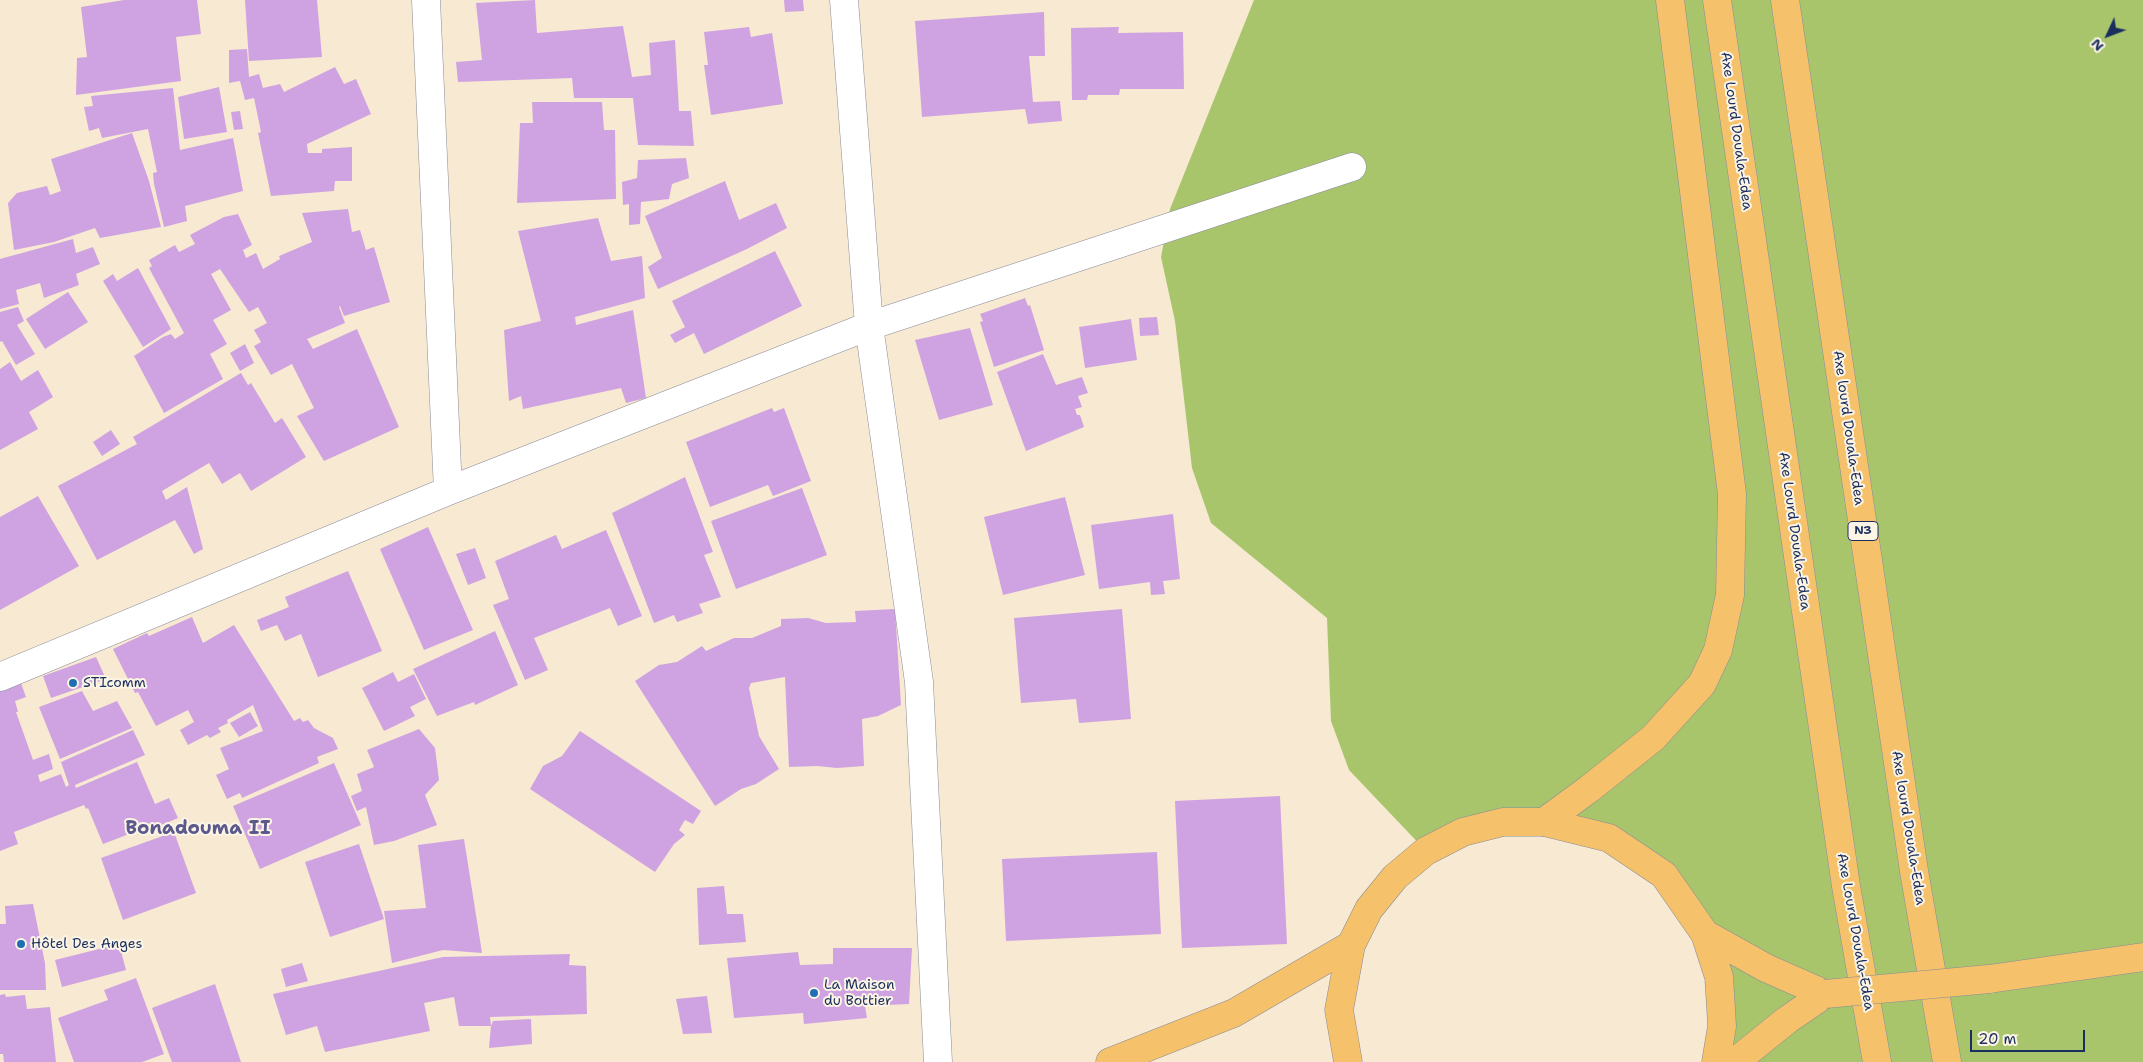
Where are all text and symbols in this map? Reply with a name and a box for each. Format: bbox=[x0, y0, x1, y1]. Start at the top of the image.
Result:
north arrow bbox=[2083, 10, 2133, 60]
text: N bbox=[2087, 35, 2107, 55]
street label: Axe Lourd Douala-Edea bbox=[1717, 51, 1755, 211]
street label: Axe lourd Douala-Edea bbox=[1829, 349, 1867, 507]
street label: Axe Lourd Douala-Edea bbox=[1775, 451, 1813, 611]
road number: N3 bbox=[1848, 522, 1878, 540]
place label: STIcomm bbox=[83, 675, 146, 691]
marker: STIcomm bbox=[67, 677, 79, 689]
street label: Axe lourd Douala-Edea bbox=[1887, 750, 1929, 906]
district label: Bonadouma II bbox=[125, 818, 271, 840]
street label: Axe Lourd Douala-Edea bbox=[1833, 852, 1877, 1012]
place label: Hôtel Des Anges bbox=[31, 936, 142, 952]
marker: Hôtel Des Anges bbox=[15, 938, 27, 950]
place label: La Maison du Bottier bbox=[824, 977, 894, 1010]
marker: La Maison du Bottier bbox=[808, 987, 820, 999]
scale bar bbox=[1973, 1020, 2088, 1052]
text: 20 m bbox=[1978, 1029, 2017, 1049]

